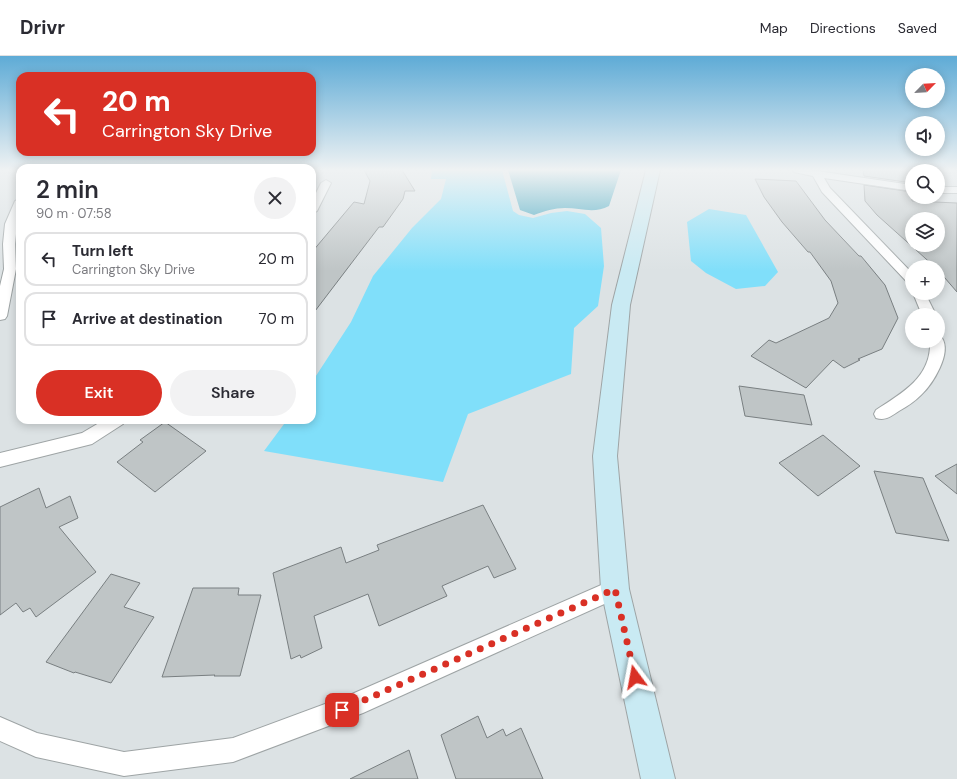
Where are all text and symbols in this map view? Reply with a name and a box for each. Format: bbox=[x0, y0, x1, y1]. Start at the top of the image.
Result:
text: Drivr bbox=[20, 15, 65, 40]
text: Map bbox=[760, 19, 788, 37]
text: Directions bbox=[810, 19, 876, 37]
text: Saved bbox=[898, 19, 937, 37]
north arrow bbox=[905, 68, 945, 108]
map controls bbox=[905, 68, 945, 348]
text: 20 m bbox=[102, 83, 171, 120]
icon: left bbox=[36, 88, 88, 140]
button: sound bbox=[905, 116, 945, 156]
text: Carrington Sky Drive bbox=[102, 119, 272, 143]
button: search bbox=[905, 164, 945, 204]
text: 2 min bbox=[36, 174, 99, 205]
button: close bbox=[254, 177, 296, 219]
text: 90 m · 07:58 bbox=[36, 205, 112, 222]
button: layers bbox=[905, 212, 945, 252]
text: Turn left bbox=[72, 241, 133, 261]
icon: left bbox=[38, 248, 60, 270]
text: 20 m bbox=[258, 249, 294, 269]
button: + bbox=[905, 260, 945, 300]
text: Carrington Sky Drive bbox=[72, 261, 195, 278]
icon: arrive bbox=[38, 308, 60, 330]
button: − bbox=[905, 308, 945, 348]
text: Arrive at destination bbox=[72, 309, 223, 329]
text: 70 m bbox=[259, 309, 294, 329]
button: Exit bbox=[36, 370, 162, 416]
button: Share bbox=[170, 370, 296, 416]
position arrow bbox=[614, 656, 656, 698]
pin bbox=[325, 693, 359, 727]
icon: arrive bbox=[331, 699, 353, 721]

